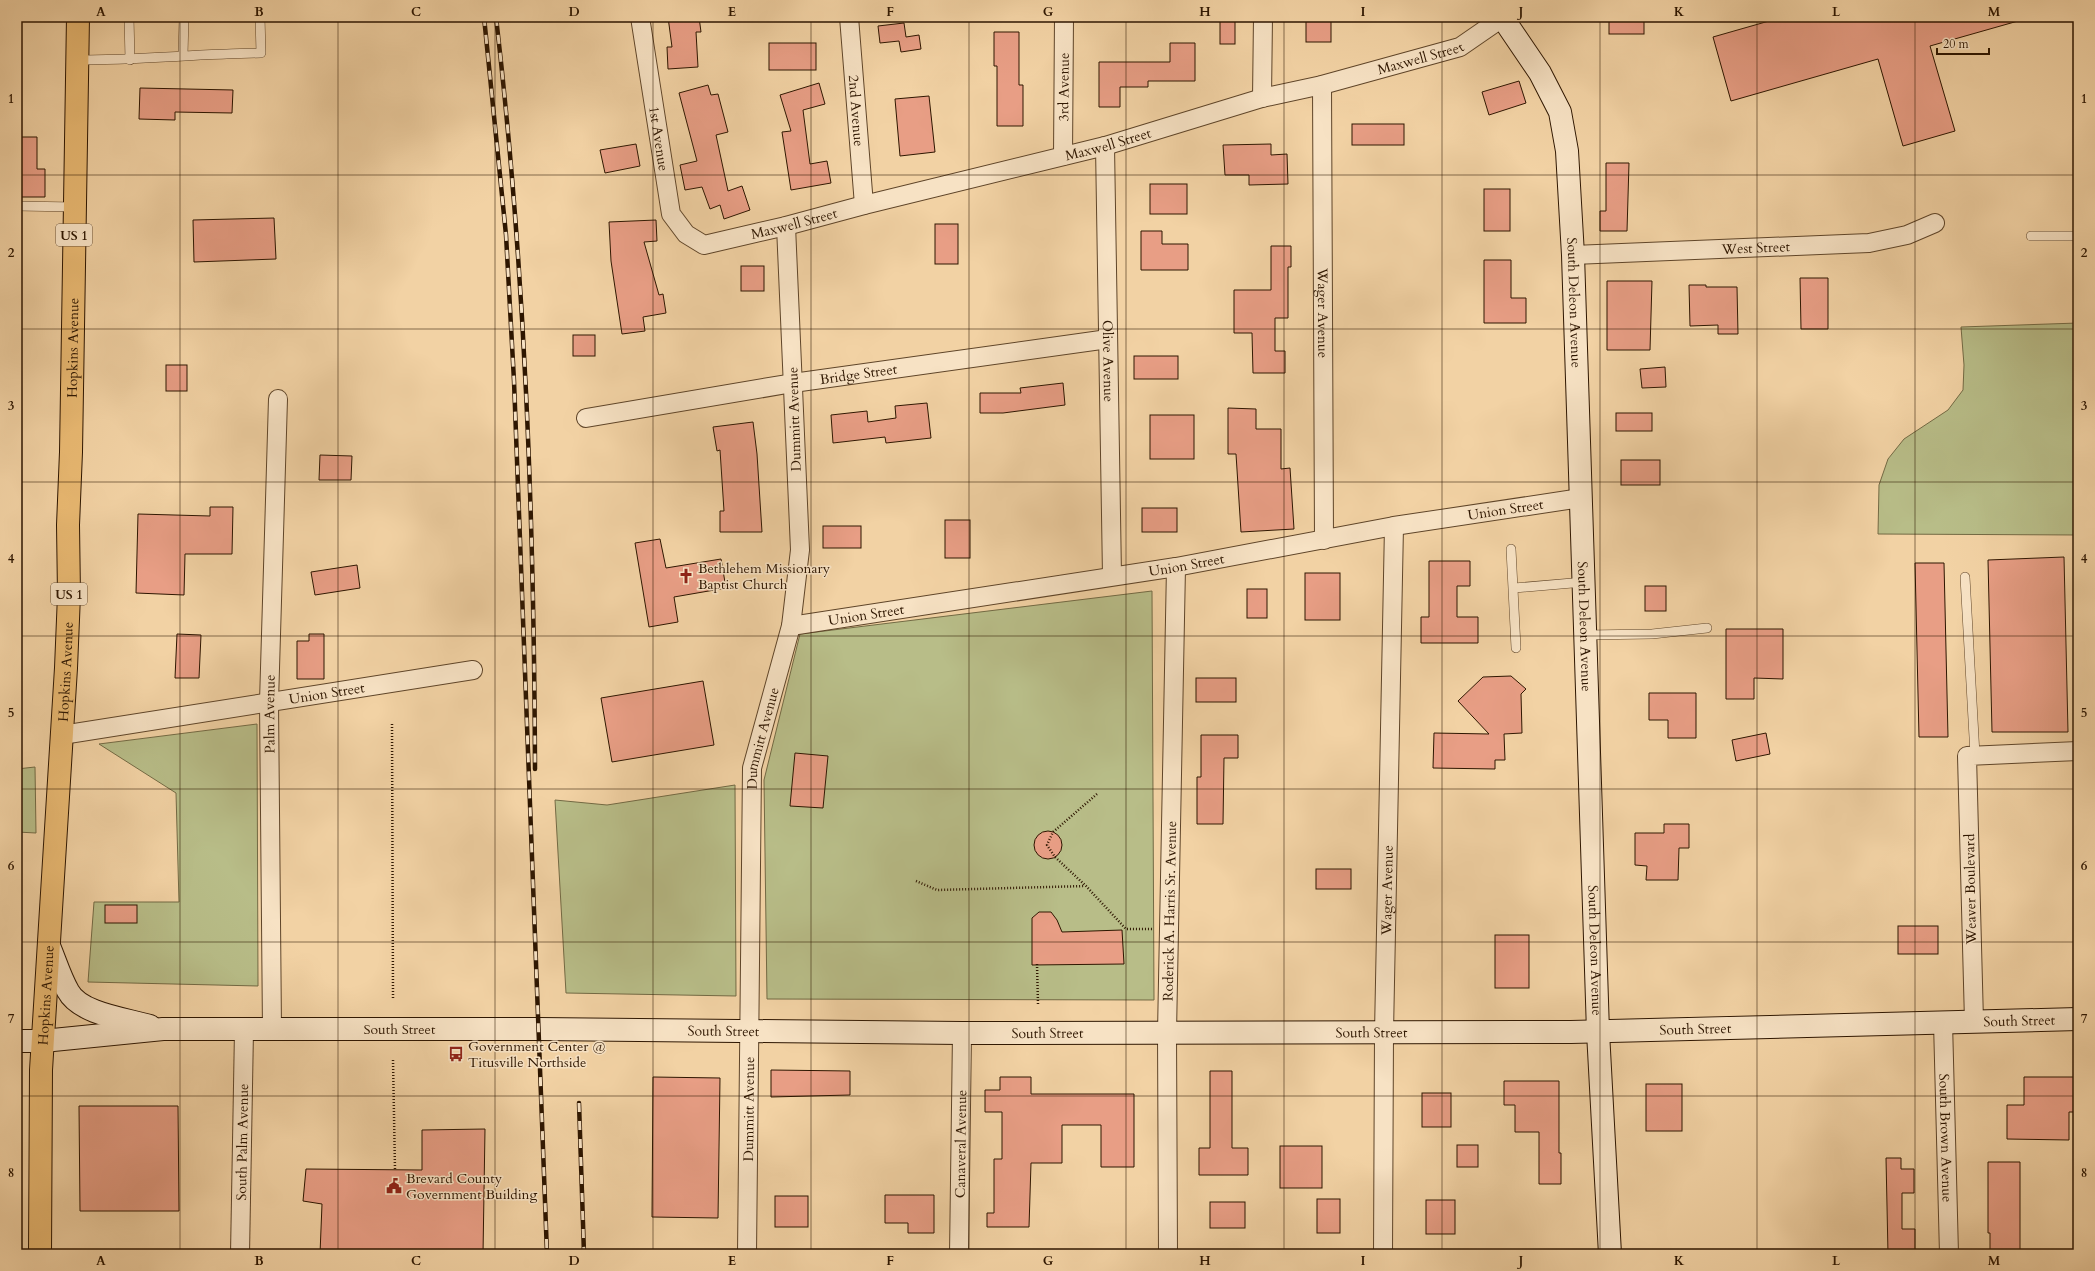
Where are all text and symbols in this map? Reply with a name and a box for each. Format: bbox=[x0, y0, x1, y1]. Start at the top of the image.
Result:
text: A bbox=[96, 3, 106, 21]
text: B bbox=[254, 3, 264, 21]
text: C bbox=[411, 3, 421, 21]
text: D bbox=[568, 3, 580, 21]
text: E bbox=[728, 3, 736, 21]
text: F bbox=[886, 3, 894, 21]
text: G bbox=[1043, 3, 1054, 21]
text: H bbox=[1199, 3, 1211, 21]
text: I bbox=[1360, 3, 1366, 21]
text: J bbox=[1517, 3, 1524, 21]
text: K bbox=[1674, 3, 1685, 21]
text: L bbox=[1832, 3, 1841, 21]
text: M bbox=[1988, 3, 2001, 21]
scale bar bbox=[1937, 30, 1989, 56]
text: 20 m bbox=[1943, 36, 1970, 52]
street label: Maxwell Street bbox=[1375, 38, 1469, 79]
street label: 3rd Avenue bbox=[1054, 52, 1074, 122]
street label: 2nd Avenue bbox=[844, 74, 868, 147]
text: 1 bbox=[8, 90, 14, 108]
text: 1 bbox=[2081, 90, 2087, 108]
street label: 1st Avenue bbox=[644, 105, 673, 172]
street label: Maxwell Street bbox=[1063, 123, 1154, 165]
street label: Maxwell Street bbox=[749, 204, 840, 244]
road number: US 1 bbox=[56, 224, 92, 246]
street label: South Deleon Avenue bbox=[1562, 237, 1586, 368]
street label: West Street bbox=[1720, 237, 1791, 259]
text: 2 bbox=[8, 244, 15, 262]
text: 2 bbox=[2081, 244, 2088, 262]
street label: Wager Avenue bbox=[1313, 267, 1332, 358]
street label: Hopkins Avenue bbox=[63, 298, 83, 398]
street label: Olive Avenue bbox=[1098, 320, 1118, 402]
street label: Bridge Street bbox=[819, 359, 899, 389]
street label: Dummitt Avenue bbox=[783, 366, 806, 472]
text: 3 bbox=[8, 397, 15, 415]
text: 3 bbox=[2081, 397, 2088, 415]
street label: Union Street bbox=[1466, 495, 1545, 525]
street label: Union Street bbox=[1147, 549, 1226, 581]
text: 4 bbox=[8, 550, 15, 568]
text: 4 bbox=[2081, 550, 2088, 568]
place label: Bethlehem Missionary Baptist Church bbox=[698, 559, 831, 594]
street label: South Deleon Avenue bbox=[1573, 561, 1596, 692]
church icon: Bethlehem Missionary Baptist Church bbox=[677, 567, 695, 585]
road number: US 1 bbox=[51, 583, 87, 605]
street label: Union Street bbox=[827, 600, 906, 630]
street label: Hopkins Avenue bbox=[54, 621, 78, 722]
street label: Palm Avenue bbox=[260, 674, 280, 754]
street label: Union Street bbox=[288, 678, 367, 709]
street label: Dummitt Avenue bbox=[743, 685, 784, 790]
text: 5 bbox=[8, 704, 14, 722]
text: 5 bbox=[2081, 704, 2087, 722]
street label: Roderick A. Harris Sr. Avenue bbox=[1159, 821, 1181, 1001]
street label: Weaver Boulevard bbox=[1960, 833, 1981, 945]
street label: Wager Avenue bbox=[1377, 845, 1398, 936]
text: 6 bbox=[8, 857, 15, 875]
text: 6 bbox=[2081, 857, 2088, 875]
street label: South Deleon Avenue bbox=[1583, 885, 1606, 1016]
street label: Hopkins Avenue bbox=[34, 945, 59, 1046]
text: 7 bbox=[8, 1010, 15, 1028]
text: 7 bbox=[2081, 1010, 2088, 1028]
street label: South Street bbox=[1983, 1011, 2056, 1031]
street label: South Street bbox=[1659, 1019, 1732, 1040]
street label: South Street bbox=[363, 1020, 436, 1039]
street label: South Street bbox=[687, 1021, 760, 1041]
street label: South Street bbox=[1335, 1023, 1408, 1042]
street label: South Street bbox=[1011, 1024, 1084, 1043]
place label: Government Center @ Titusville Northside bbox=[468, 1037, 606, 1072]
bus stop icon: Government Center @ Titusville Northside bbox=[447, 1045, 465, 1063]
street label: Dummitt Avenue bbox=[739, 1057, 759, 1161]
street label: South Brown Avenue bbox=[1934, 1073, 1957, 1203]
street label: South Palm Avenue bbox=[232, 1083, 253, 1201]
street label: Canaveral Avenue bbox=[951, 1090, 971, 1198]
text: 8 bbox=[8, 1164, 14, 1182]
text: 8 bbox=[2081, 1164, 2087, 1182]
place label: Brevard County Government Building bbox=[406, 1169, 538, 1204]
public building icon: Brevard County Government Building bbox=[385, 1177, 403, 1195]
text: A bbox=[96, 1252, 106, 1270]
text: B bbox=[254, 1252, 264, 1270]
text: C bbox=[411, 1252, 421, 1270]
text: D bbox=[568, 1252, 580, 1270]
text: E bbox=[728, 1252, 736, 1270]
text: F bbox=[886, 1252, 894, 1270]
text: G bbox=[1043, 1252, 1054, 1270]
text: H bbox=[1199, 1252, 1211, 1270]
text: I bbox=[1360, 1252, 1366, 1270]
text: J bbox=[1517, 1252, 1524, 1270]
text: K bbox=[1674, 1252, 1685, 1270]
text: L bbox=[1832, 1252, 1841, 1270]
text: M bbox=[1988, 1252, 2001, 1270]

